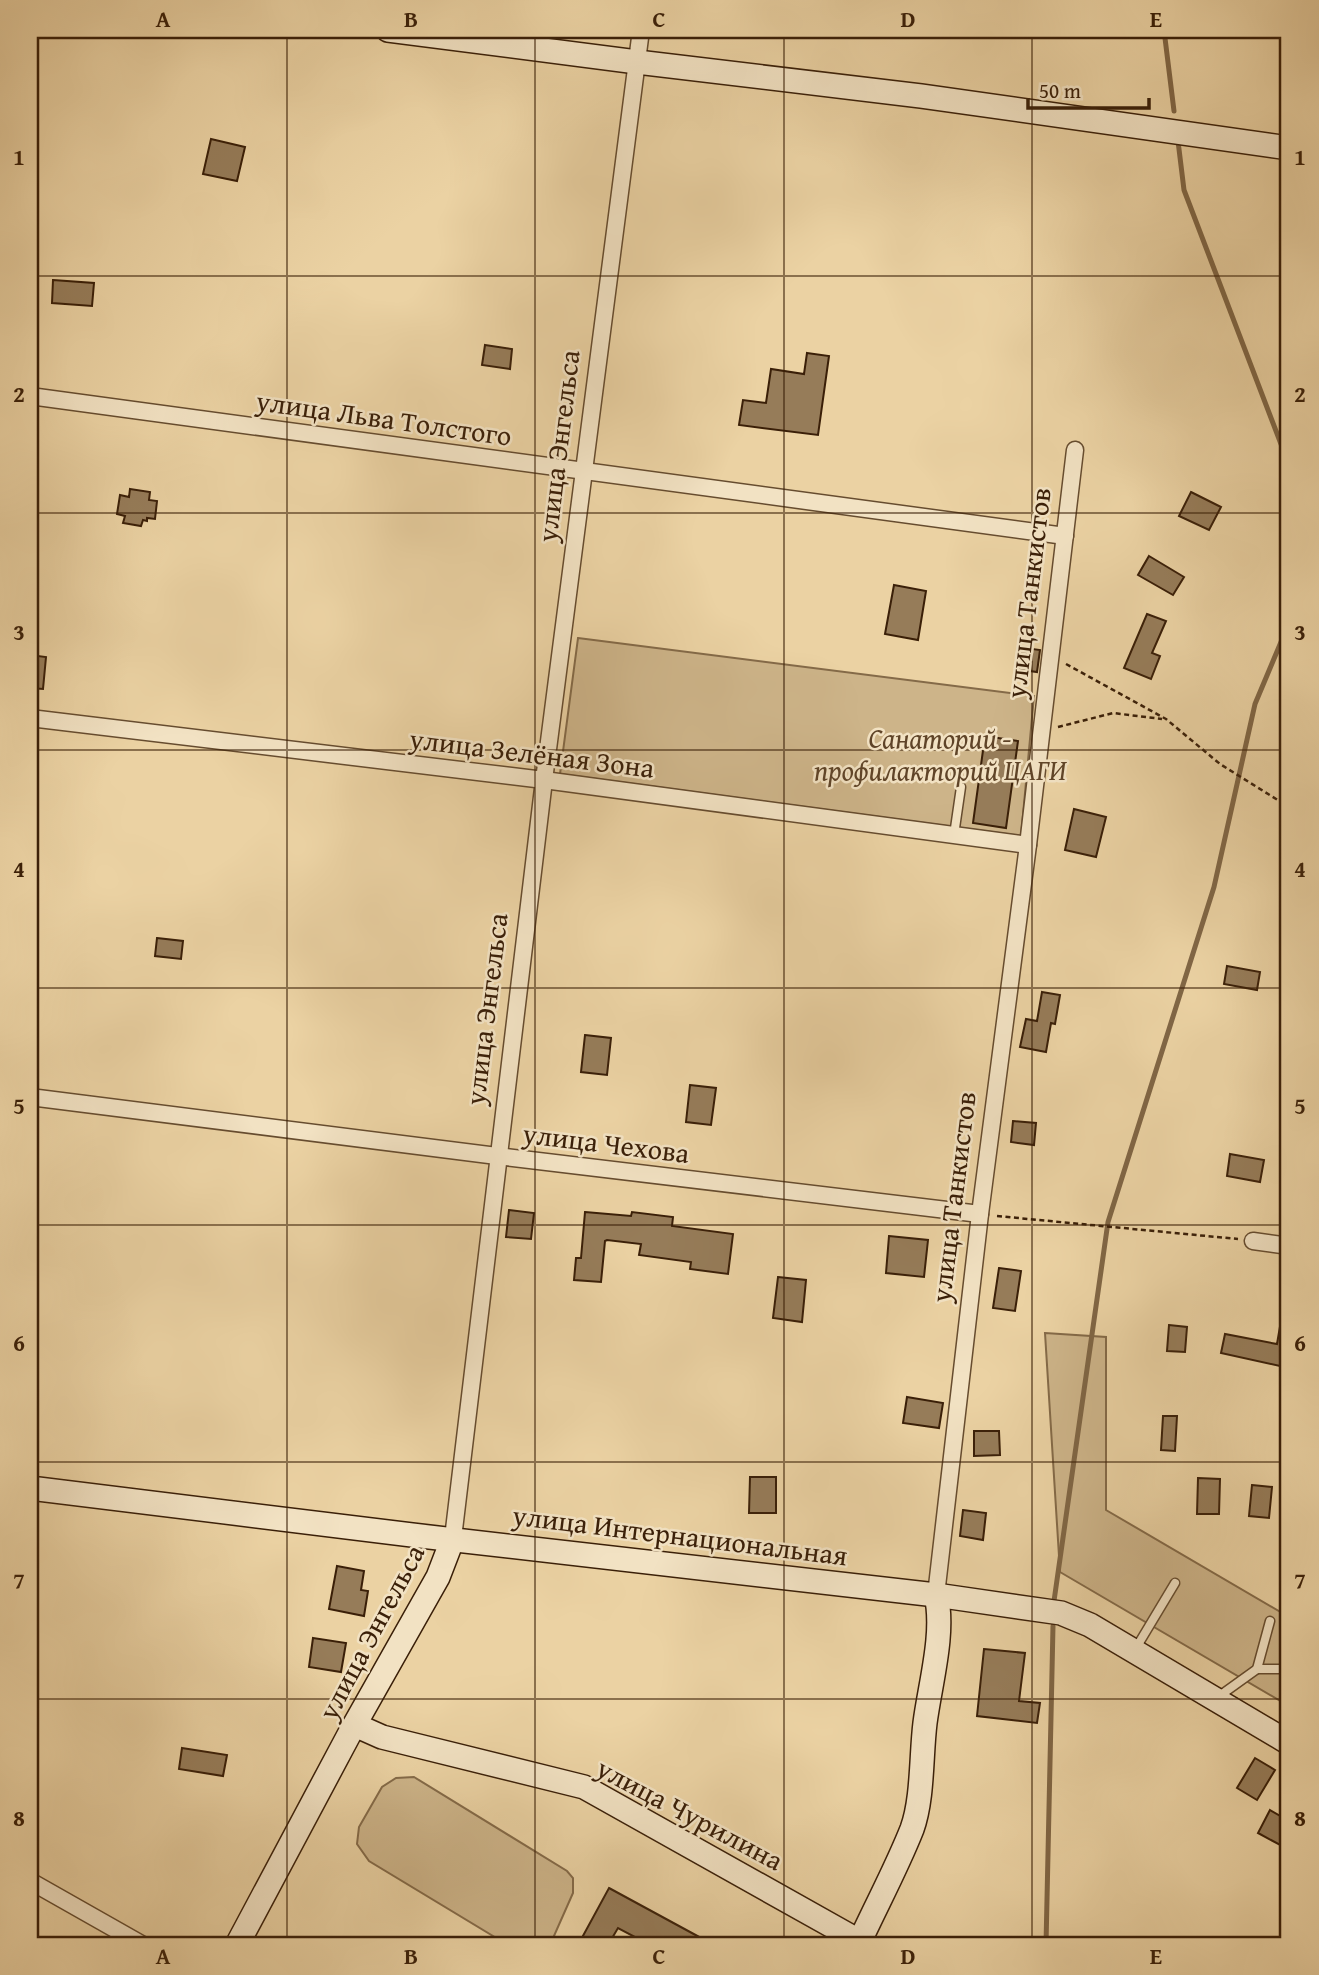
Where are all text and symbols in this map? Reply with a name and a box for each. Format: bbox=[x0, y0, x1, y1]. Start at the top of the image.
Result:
text: A bbox=[156, 2, 171, 35]
text: B bbox=[404, 2, 418, 35]
text: C bbox=[652, 2, 666, 35]
text: D bbox=[901, 2, 916, 35]
text: E bbox=[1150, 2, 1162, 35]
scale bar bbox=[1028, 66, 1149, 110]
text: 50 m bbox=[1039, 75, 1081, 106]
text: 1 bbox=[13, 140, 25, 173]
text: 1 bbox=[1294, 140, 1306, 173]
street label: улица Энгельса bbox=[525, 347, 590, 545]
text: 2 bbox=[13, 377, 25, 410]
text: 2 bbox=[1294, 377, 1306, 410]
street label: улица Льва Толстого bbox=[253, 379, 514, 456]
street label: улица Танкистов bbox=[994, 485, 1061, 702]
text: 3 bbox=[13, 615, 25, 648]
text: 3 bbox=[1294, 615, 1306, 648]
street label: улица Зелёная Зона bbox=[406, 717, 657, 788]
park label: Санаторий - профилакторий ЦАГИ bbox=[814, 717, 1067, 790]
text: 4 bbox=[13, 852, 25, 885]
text: 4 bbox=[1294, 852, 1306, 885]
street label: улица Энгельса bbox=[453, 910, 518, 1108]
text: 5 bbox=[13, 1089, 25, 1122]
street label: улица Танкистов bbox=[919, 1089, 986, 1306]
text: 5 bbox=[1294, 1089, 1306, 1122]
street label: улица Чехова bbox=[519, 1112, 692, 1173]
text: 6 bbox=[13, 1326, 25, 1359]
text: 6 bbox=[1294, 1326, 1306, 1359]
street label: улица Интернациональная bbox=[509, 1493, 850, 1575]
street label: улица Энгельса bbox=[307, 1536, 434, 1728]
text: 7 bbox=[13, 1564, 25, 1597]
text: 7 bbox=[1294, 1564, 1306, 1597]
street label: улица Чурилина bbox=[589, 1747, 792, 1880]
text: 8 bbox=[13, 1801, 25, 1834]
text: 8 bbox=[1294, 1801, 1306, 1834]
text: A bbox=[156, 1939, 171, 1972]
text: B bbox=[404, 1939, 418, 1972]
text: C bbox=[652, 1939, 666, 1972]
text: D bbox=[901, 1939, 916, 1972]
text: E bbox=[1150, 1939, 1162, 1972]

